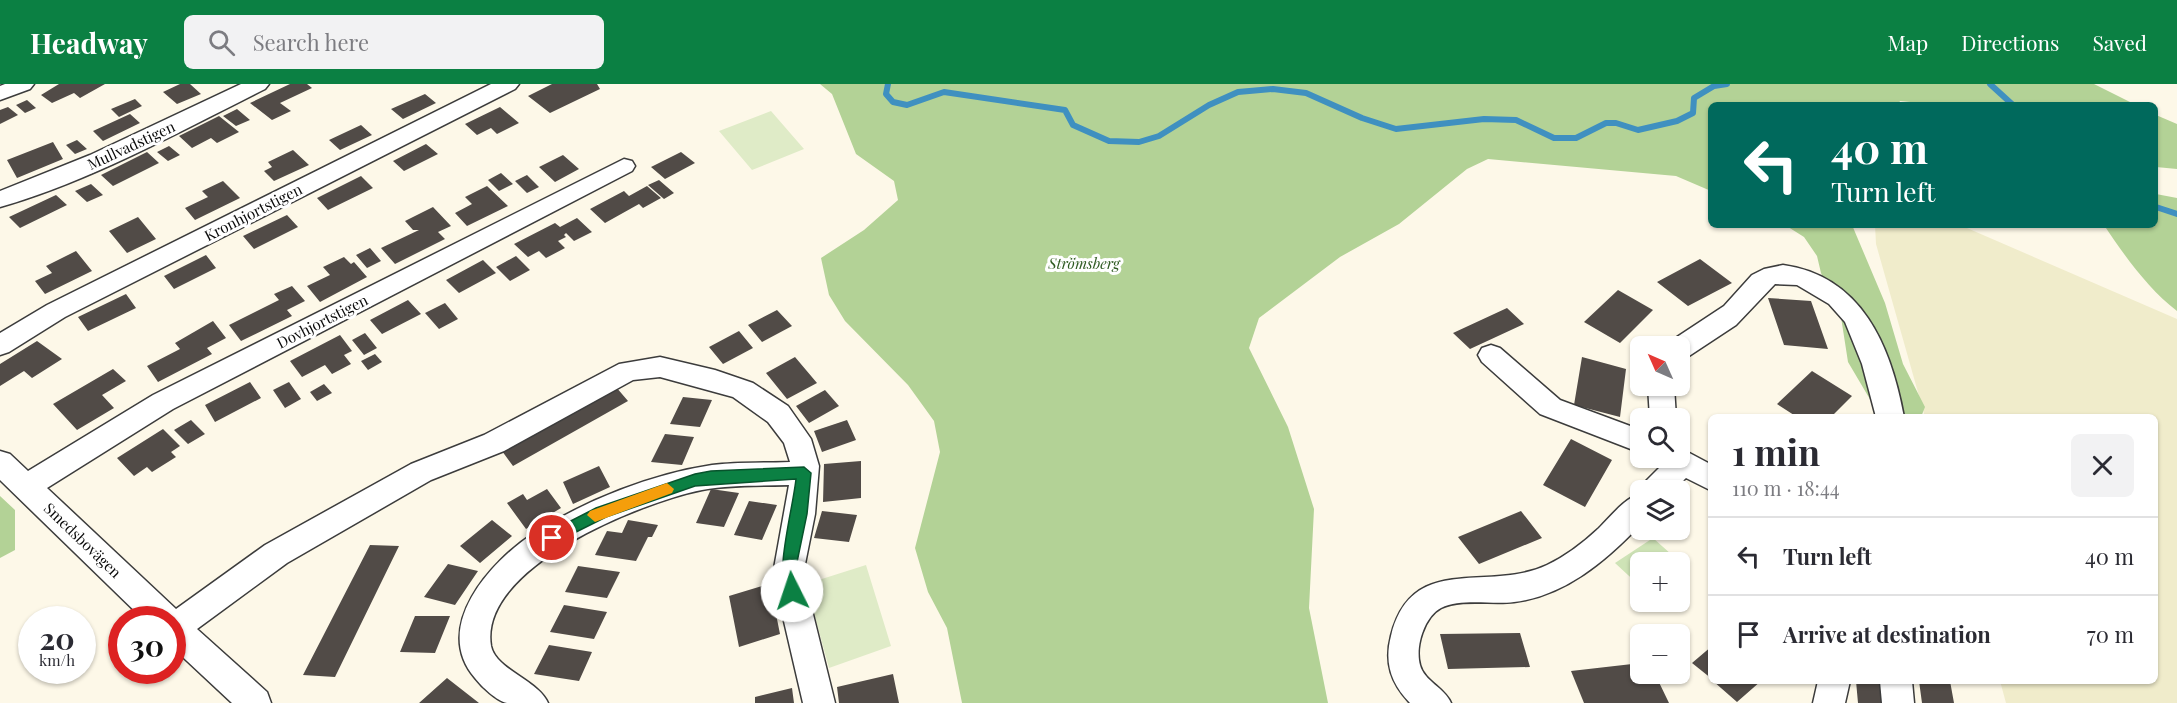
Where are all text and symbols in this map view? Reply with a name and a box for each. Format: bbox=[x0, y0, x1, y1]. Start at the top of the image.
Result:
search box bbox=[184, 15, 604, 69]
text: Headway bbox=[30, 24, 148, 61]
icon: search bbox=[205, 26, 238, 59]
text: Search here bbox=[253, 27, 369, 57]
text: Map bbox=[1887, 28, 1928, 56]
text: Directions bbox=[1961, 28, 2059, 56]
text: Saved bbox=[2092, 28, 2147, 56]
street label: Mullvadstigen bbox=[84, 116, 178, 174]
text: 40 m bbox=[1831, 119, 1928, 175]
icon: left bbox=[1732, 126, 1810, 204]
text: Turn left bbox=[1831, 173, 1935, 209]
street label: Kronhjortstigen bbox=[201, 179, 305, 245]
park label: Strömsberg bbox=[1047, 253, 1121, 273]
street label: Dovhjortstigen bbox=[273, 289, 371, 353]
north arrow bbox=[1630, 336, 1690, 396]
map controls bbox=[1630, 336, 1690, 684]
button: search bbox=[1630, 408, 1690, 468]
text: 1 min bbox=[1732, 427, 1820, 475]
button: close bbox=[2071, 434, 2134, 497]
text: 110 m · 18:44 bbox=[1732, 474, 1840, 501]
button: layers bbox=[1630, 480, 1690, 540]
street label: Smedsbovägen bbox=[40, 498, 126, 582]
pin bbox=[526, 512, 577, 563]
icon: arrive bbox=[535, 521, 568, 554]
icon: left bbox=[1732, 540, 1765, 573]
text: Turn left bbox=[1783, 541, 1872, 571]
text: 40 m bbox=[2085, 541, 2134, 571]
button: + bbox=[1630, 552, 1690, 612]
position arrow bbox=[760, 559, 824, 623]
speed limit sign: 30 bbox=[108, 606, 186, 684]
text: 20 bbox=[39, 618, 75, 658]
icon: arrive bbox=[1732, 618, 1765, 651]
text: Arrive at destination bbox=[1783, 619, 1991, 649]
text: 70 m bbox=[2087, 619, 2134, 649]
button: − bbox=[1630, 624, 1690, 684]
text: km/h bbox=[39, 650, 75, 670]

